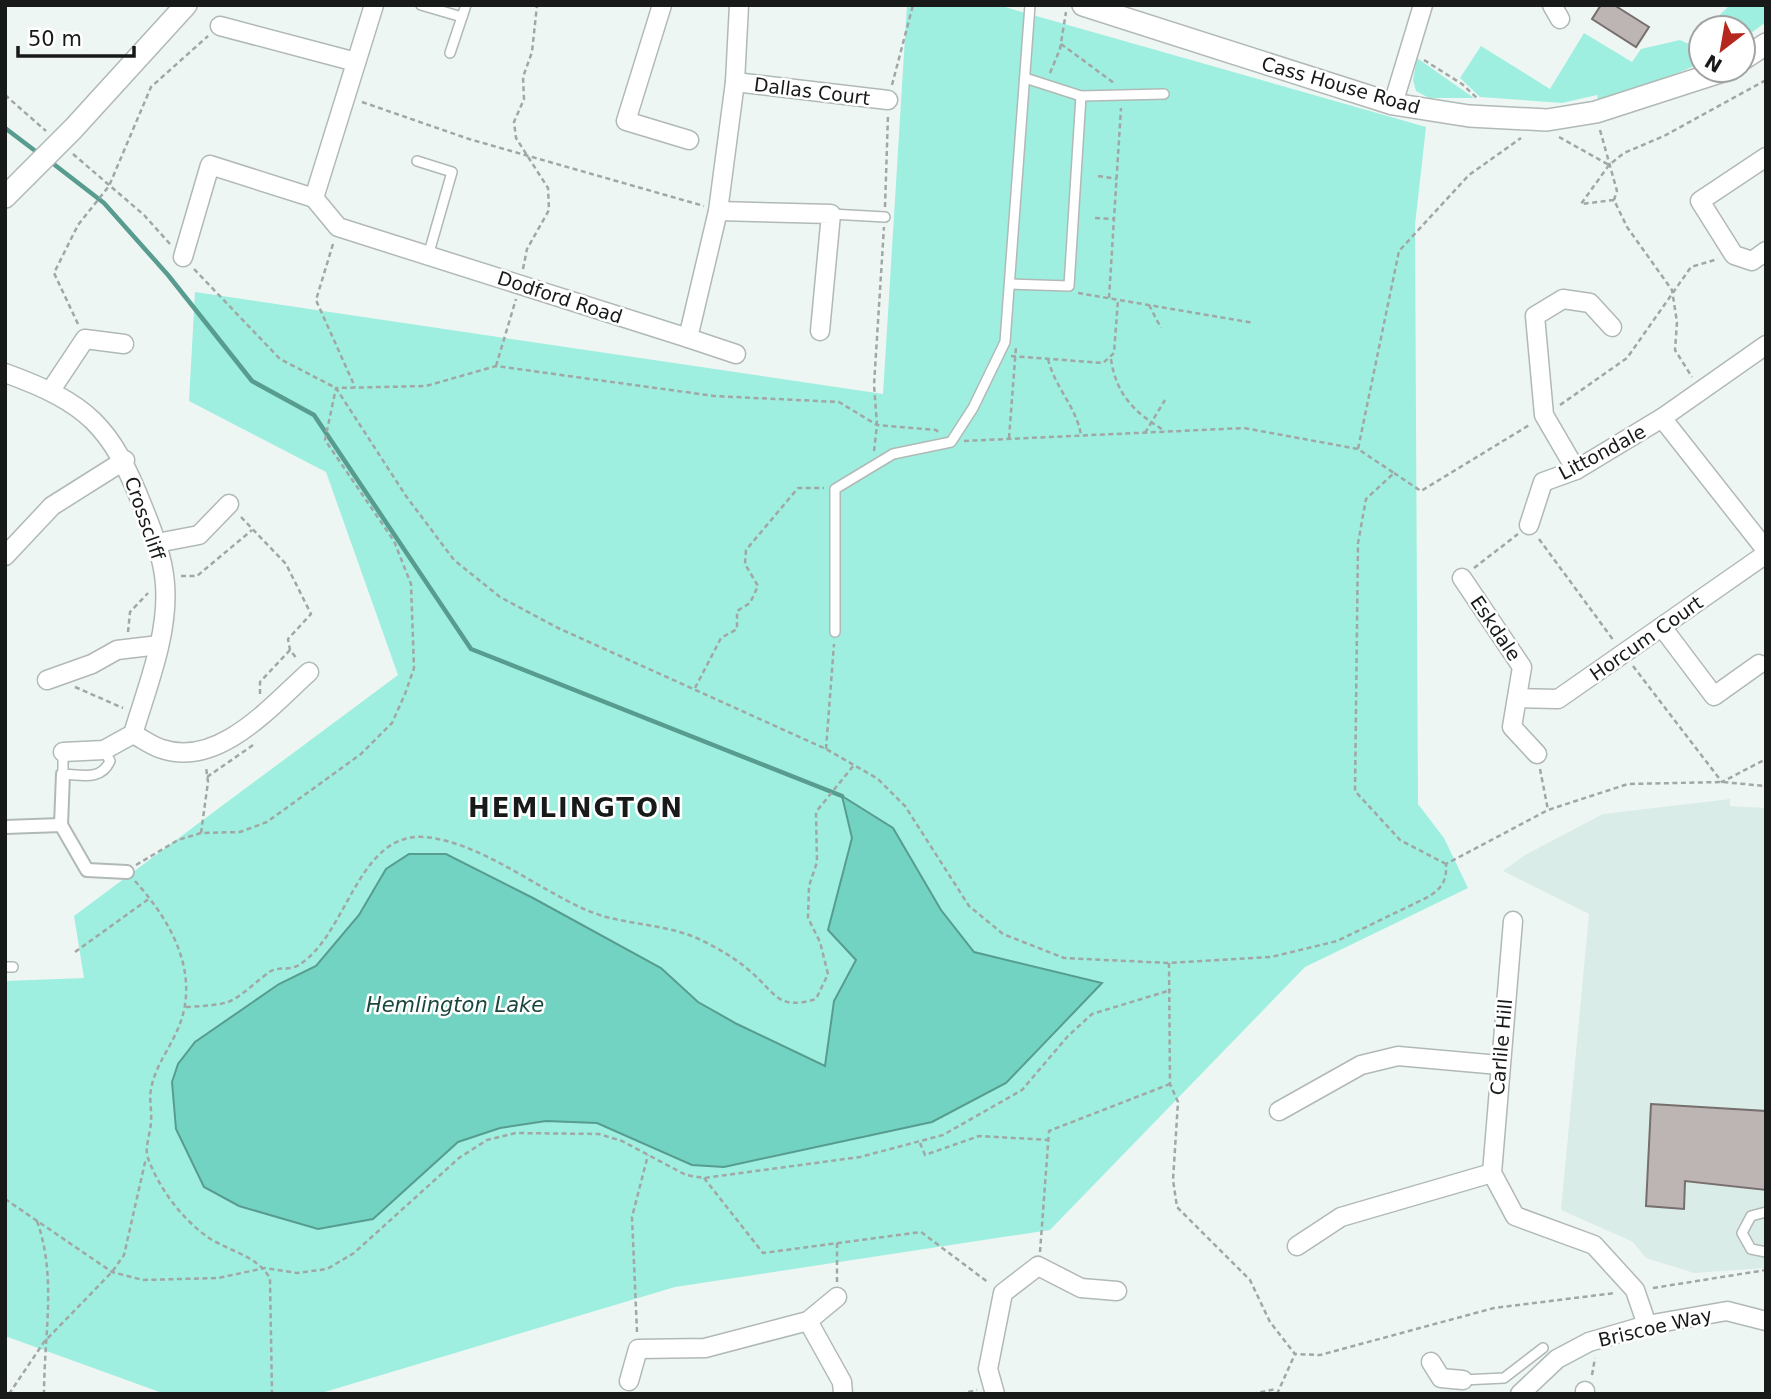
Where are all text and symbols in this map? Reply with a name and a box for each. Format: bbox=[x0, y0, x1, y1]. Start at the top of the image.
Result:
scale bar bbox=[18, 14, 133, 58]
north arrow bbox=[1687, 14, 1757, 84]
text: 50 m bbox=[28, 27, 82, 51]
text: N bbox=[1701, 50, 1726, 77]
street label: Cass House Road bbox=[1259, 52, 1423, 118]
street label: Dallas Court bbox=[753, 73, 871, 109]
street label: Dodford Road bbox=[495, 266, 625, 328]
street label: Littondale bbox=[1555, 420, 1649, 484]
street label: Crosscliff bbox=[121, 474, 170, 563]
street label: Eskdale bbox=[1466, 591, 1526, 665]
street label: Horcum Court bbox=[1585, 591, 1707, 685]
district label: HEMLINGTON bbox=[468, 793, 684, 823]
water label: Hemlington Lake bbox=[366, 993, 544, 1017]
street label: Carlile Hill bbox=[1486, 998, 1516, 1096]
street label: Briscoe Way bbox=[1596, 1303, 1714, 1351]

